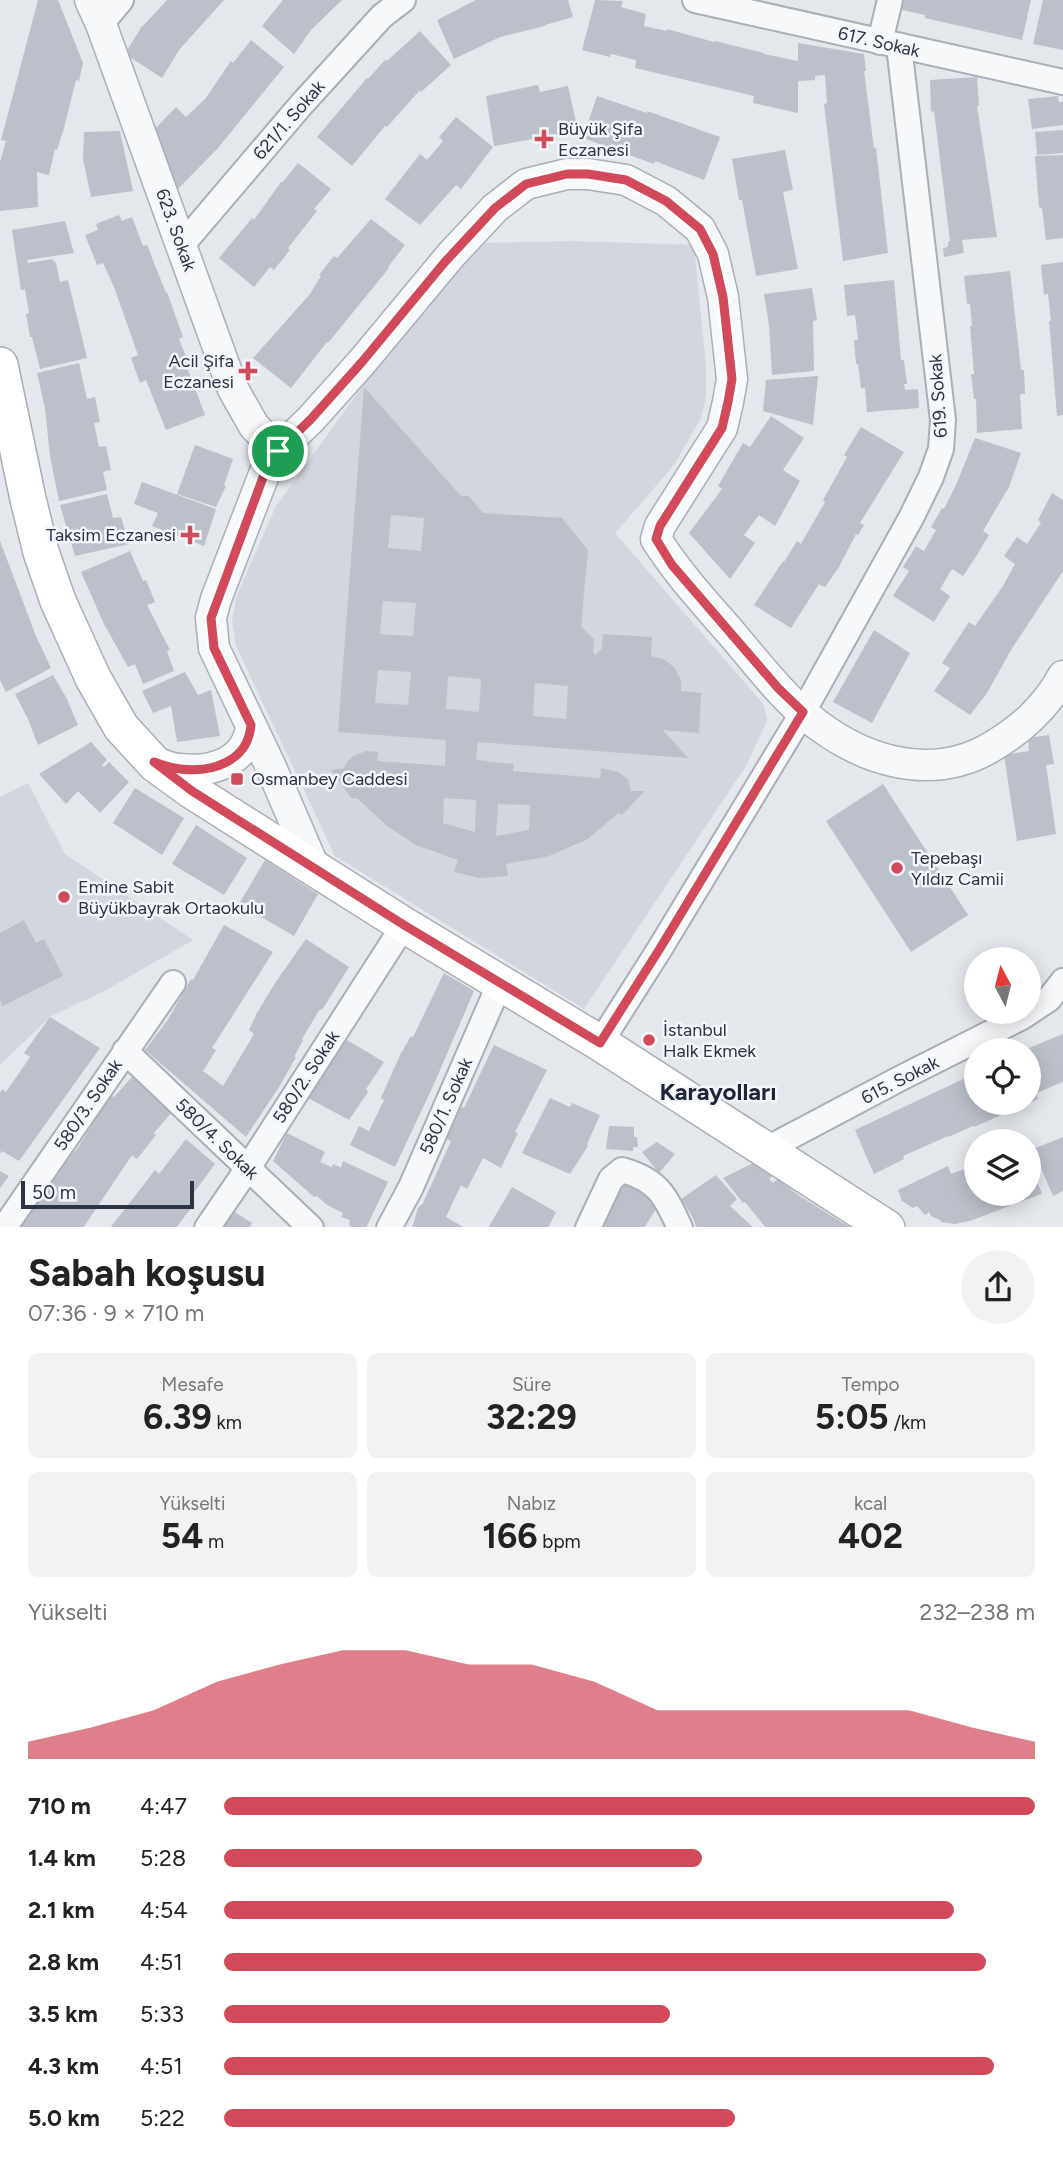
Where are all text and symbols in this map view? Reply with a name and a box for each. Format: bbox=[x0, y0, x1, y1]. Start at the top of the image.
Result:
street label: 617. Sokak bbox=[836, 22, 922, 62]
street label: 621/1. Sokak bbox=[248, 76, 330, 164]
place label: Büyük Şifa Eczanesi bbox=[558, 118, 643, 161]
marker: Büyük Şifa Eczanesi bbox=[536, 131, 552, 147]
street label: 623. Sokak bbox=[151, 186, 201, 275]
place label: Acil Şifa Eczanesi bbox=[163, 350, 234, 393]
street label: 619. Sokak bbox=[924, 353, 952, 439]
marker: Acil Şifa Eczanesi bbox=[240, 363, 256, 379]
pin bbox=[248, 421, 308, 481]
icon: arrive bbox=[259, 432, 297, 470]
place label: Taksim Eczanesi bbox=[46, 524, 176, 546]
marker: Taksim Eczanesi bbox=[182, 527, 198, 543]
place label: Osmanbey Caddesi bbox=[251, 768, 408, 790]
marker: Osmanbey Caddesi bbox=[229, 771, 245, 787]
place label: Tepebaşı Yıldız Camii bbox=[911, 847, 1004, 890]
marker: Tepebaşı Yıldız Camii bbox=[889, 860, 905, 876]
place label: Emine Sabit Büyükbayrak Ortaokulu bbox=[78, 876, 264, 919]
marker: Emine Sabit Büyükbayrak Ortaokulu bbox=[56, 889, 72, 905]
north arrow bbox=[964, 947, 1041, 1024]
map controls bbox=[964, 947, 1041, 1206]
place label: İstanbul Halk Ekmek bbox=[663, 1019, 756, 1062]
street label: 580/2. Sokak bbox=[268, 1026, 344, 1127]
marker: İstanbul Halk Ekmek bbox=[641, 1032, 657, 1048]
button: locate bbox=[964, 1038, 1041, 1115]
street label: 615. Sokak bbox=[858, 1051, 943, 1109]
street label: 580/1. Sokak bbox=[415, 1054, 477, 1158]
street label: 580/3. Sokak bbox=[49, 1055, 127, 1155]
district label: Karayolları bbox=[660, 1077, 776, 1106]
street label: 580/4. Sokak bbox=[171, 1094, 263, 1184]
button: layers bbox=[964, 1129, 1041, 1206]
scale bar bbox=[21, 1178, 194, 1210]
text: 50 m bbox=[32, 1181, 76, 1204]
text: Sabah koşusu bbox=[28, 1250, 266, 1296]
button: share bbox=[961, 1250, 1035, 1324]
text: 07:36 · 9 × 710 m bbox=[28, 1299, 204, 1327]
text: Mesafe bbox=[161, 1373, 224, 1396]
text: Süre bbox=[512, 1373, 551, 1396]
text: Tempo bbox=[841, 1373, 900, 1396]
text: 6.39 bbox=[143, 1396, 212, 1438]
text: 32:29 bbox=[486, 1396, 577, 1438]
text: 5:05 bbox=[815, 1396, 889, 1438]
text: km bbox=[212, 1411, 242, 1434]
text: /km bbox=[889, 1411, 926, 1434]
text: Yükselti bbox=[160, 1492, 225, 1515]
text: Nabız bbox=[507, 1492, 556, 1515]
text: kcal bbox=[854, 1492, 887, 1515]
text: 54 bbox=[161, 1515, 203, 1557]
text: 166 bbox=[482, 1515, 538, 1557]
text: 402 bbox=[838, 1515, 903, 1557]
text: m bbox=[203, 1530, 224, 1553]
text: bpm bbox=[538, 1530, 581, 1553]
text: Yükselti bbox=[28, 1598, 108, 1626]
text: 232–238 m bbox=[919, 1598, 1035, 1626]
text: 710 m bbox=[28, 1792, 91, 1820]
text: 4:47 bbox=[140, 1792, 187, 1820]
text: 1.4 km bbox=[28, 1844, 96, 1872]
text: 5:28 bbox=[140, 1844, 186, 1872]
text: 2.1 km bbox=[28, 1896, 95, 1924]
text: 4:54 bbox=[140, 1896, 188, 1924]
text: 2.8 km bbox=[28, 1948, 99, 1976]
text: 4:51 bbox=[140, 1948, 183, 1976]
text: 3.5 km bbox=[28, 2000, 98, 2028]
text: 5:33 bbox=[140, 2000, 184, 2028]
text: 4.3 km bbox=[28, 2052, 99, 2080]
text: 4:51 bbox=[140, 2052, 183, 2080]
text: 5.0 km bbox=[28, 2104, 100, 2132]
text: 5:22 bbox=[140, 2104, 185, 2132]

